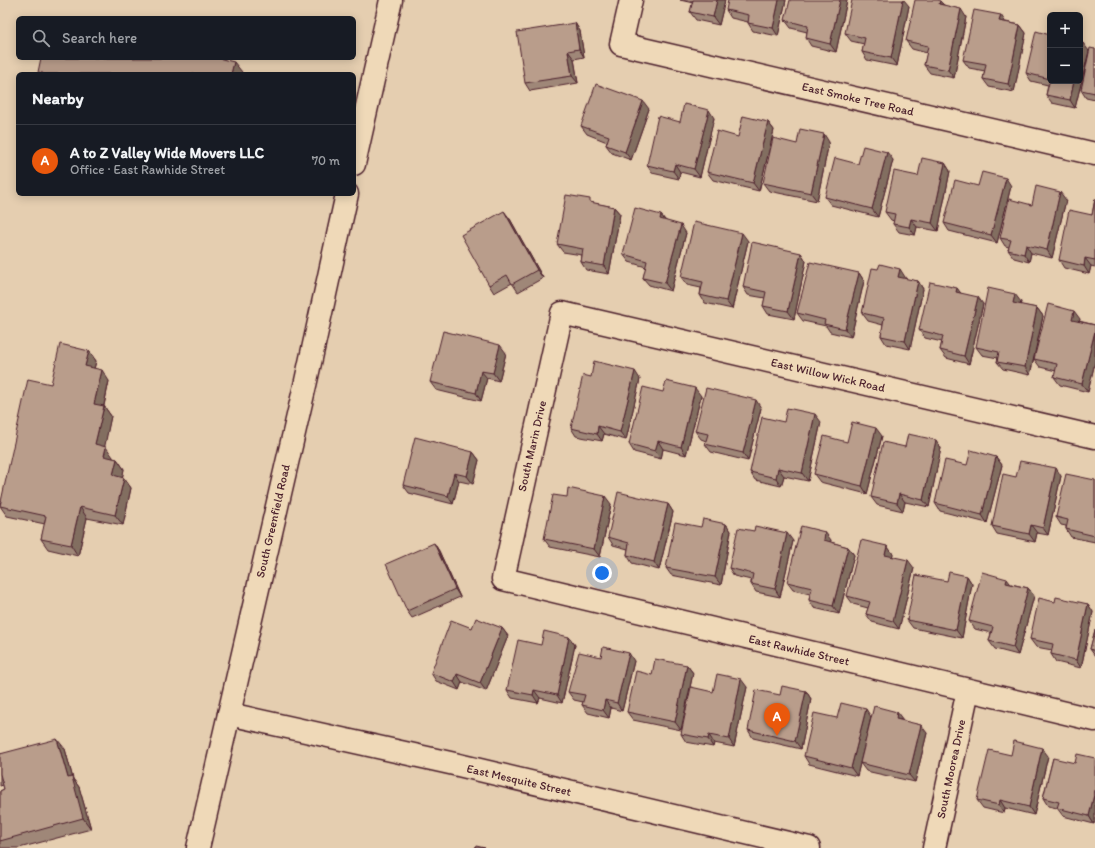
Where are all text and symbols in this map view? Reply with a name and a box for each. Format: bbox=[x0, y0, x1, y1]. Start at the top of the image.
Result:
map controls bbox=[1047, 12, 1083, 84]
button: + bbox=[1047, 12, 1083, 48]
search box bbox=[16, 16, 356, 60]
icon: search bbox=[30, 27, 52, 49]
text: Search here bbox=[62, 29, 137, 47]
button: − bbox=[1047, 48, 1083, 84]
street label: East Smoke Tree Road bbox=[801, 79, 916, 119]
text: Nearby bbox=[32, 88, 84, 108]
text: A to Z Valley Wide Movers LLC bbox=[70, 144, 264, 162]
text: A bbox=[41, 153, 49, 168]
text: 70 m bbox=[312, 153, 340, 168]
text: Office · East Rawhide Street bbox=[70, 162, 225, 177]
street label: East Willow Wick Road bbox=[770, 355, 887, 395]
street label: South Marin Drive bbox=[515, 399, 549, 493]
street label: South Greenfield Road bbox=[253, 462, 293, 579]
your location bbox=[592, 563, 612, 583]
street label: East Rawhide Street bbox=[747, 632, 851, 669]
pin: A bbox=[764, 703, 790, 736]
street label: South Moorea Drive bbox=[934, 718, 968, 820]
street label: East Mesquite Street bbox=[465, 761, 573, 799]

